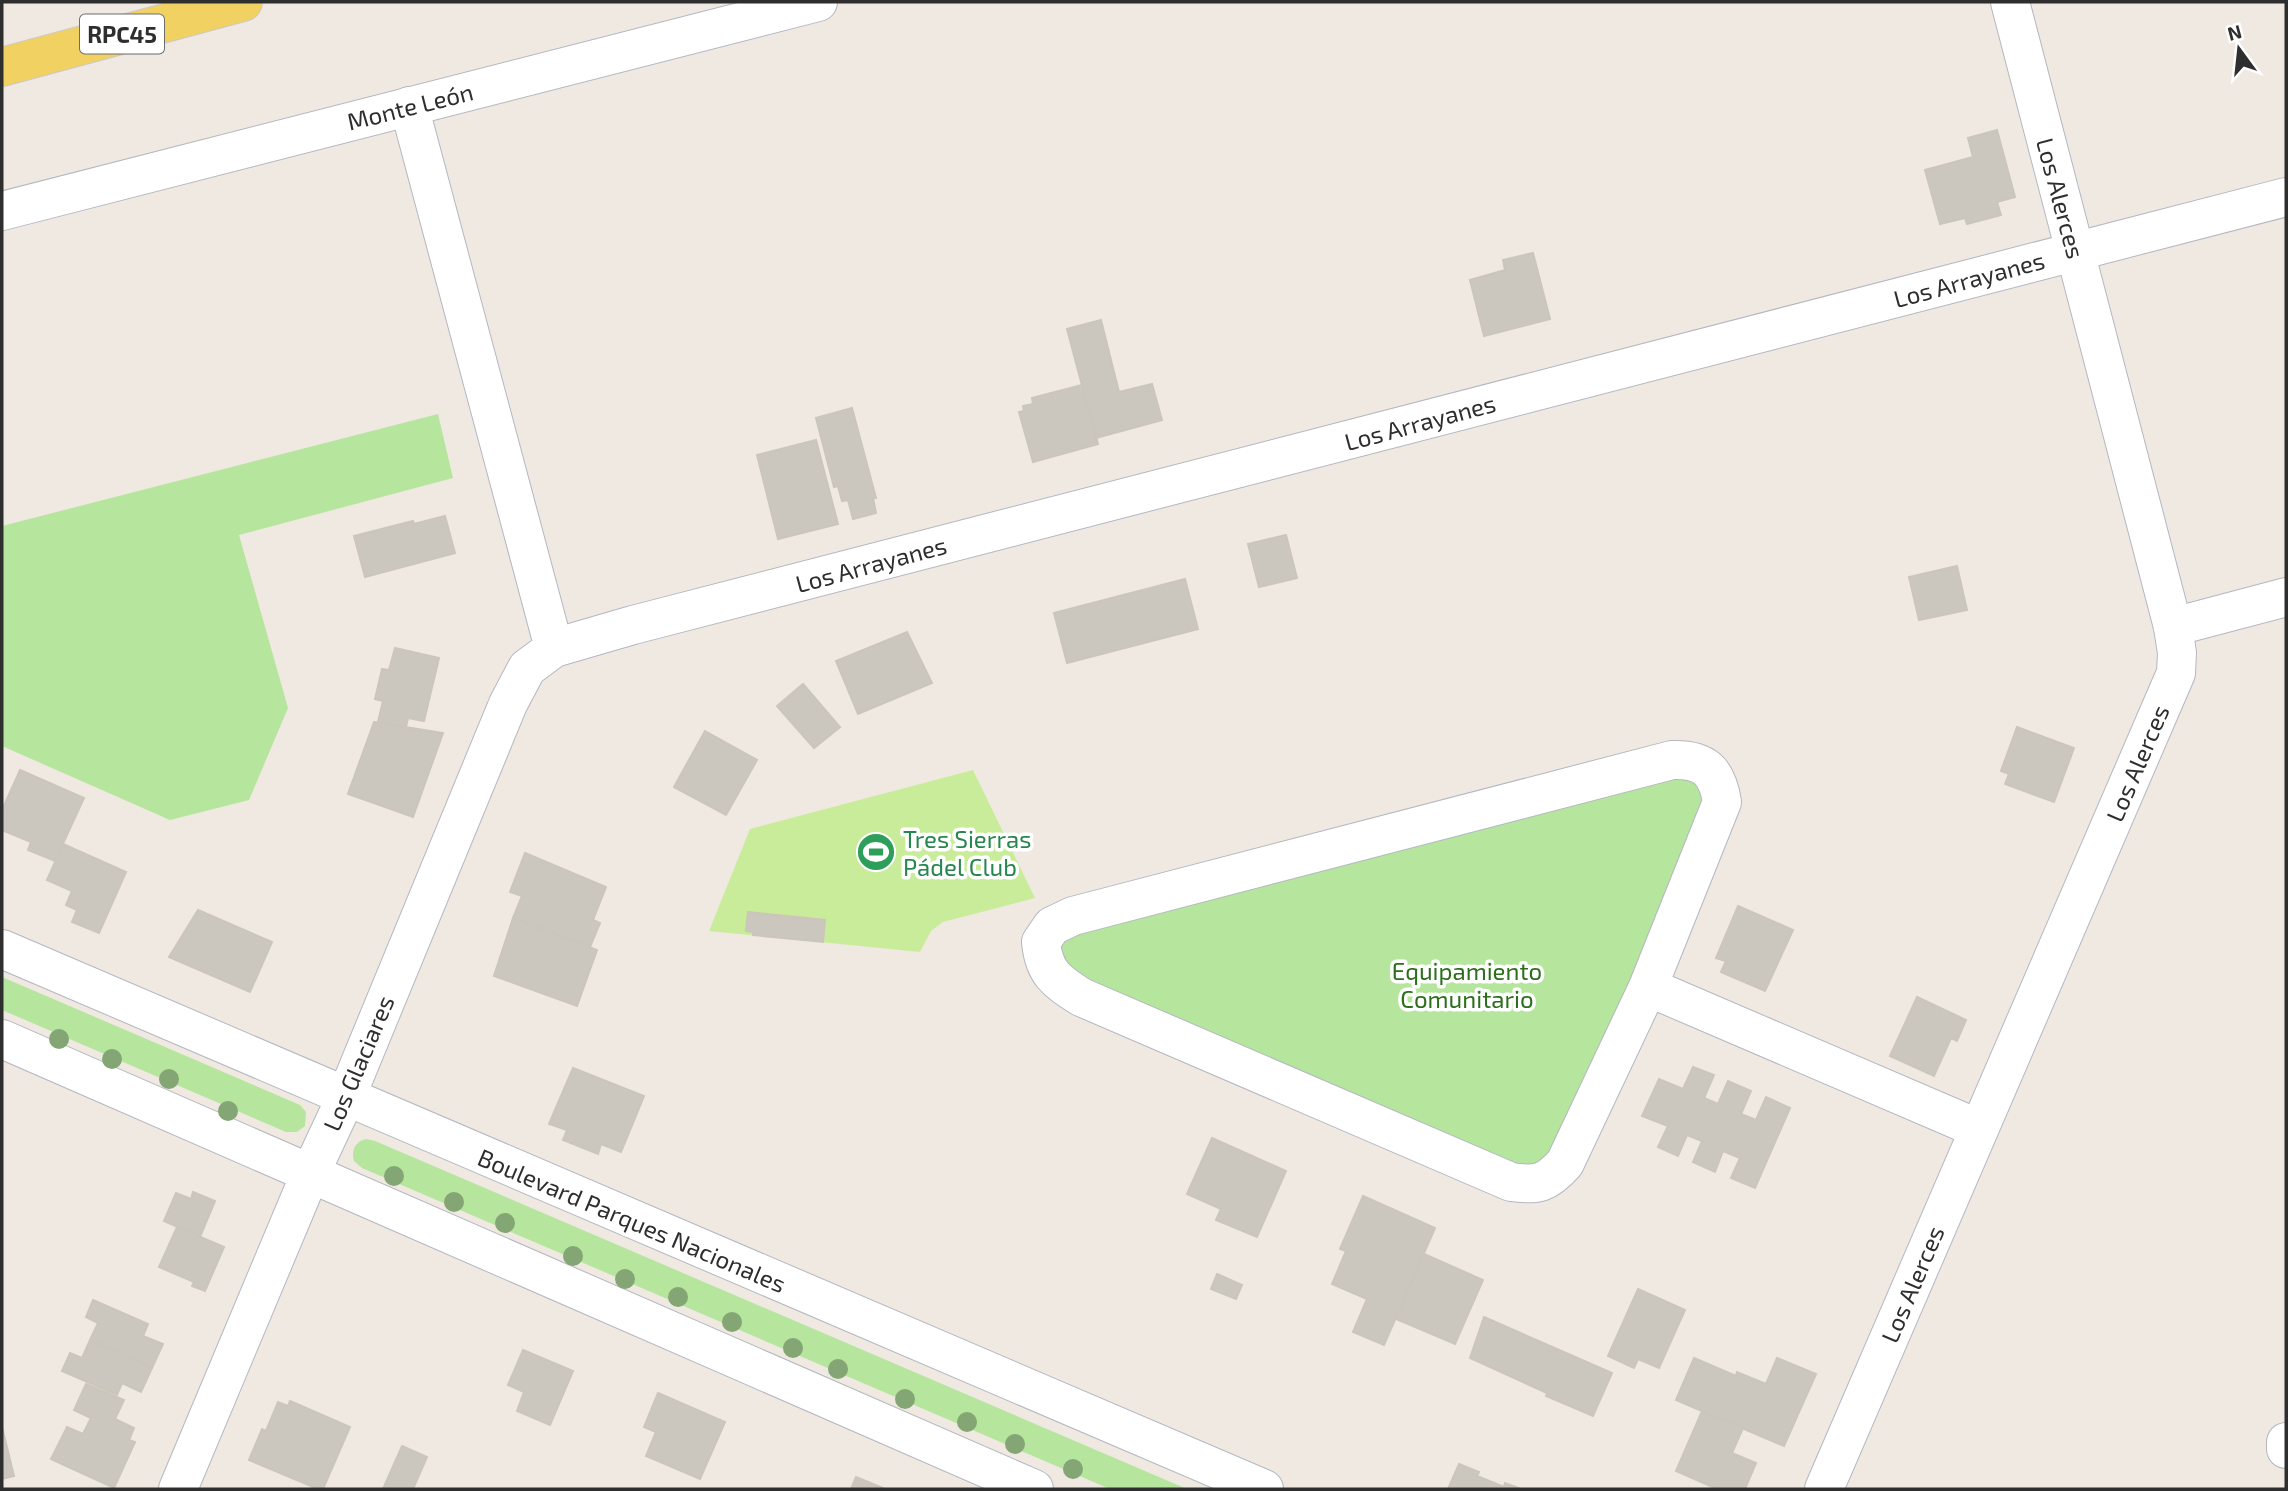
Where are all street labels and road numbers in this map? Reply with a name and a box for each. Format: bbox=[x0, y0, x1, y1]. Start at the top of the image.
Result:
road number: RPC45 bbox=[80, 14, 164, 54]
street label: Monte León bbox=[344, 76, 476, 136]
street label: Los Alerces bbox=[2031, 134, 2091, 262]
street label: Los Arrayanes bbox=[1890, 245, 2048, 313]
street label: Los Arrayanes bbox=[1341, 388, 1499, 456]
street label: Los Arrayanes bbox=[792, 530, 950, 598]
street label: Los Alerces bbox=[2099, 700, 2175, 826]
street label: Los Glaciares bbox=[316, 991, 400, 1135]
street label: Boulevard Parques Nacionales bbox=[474, 1142, 790, 1298]
street label: Los Alerces bbox=[1874, 1221, 1950, 1347]

